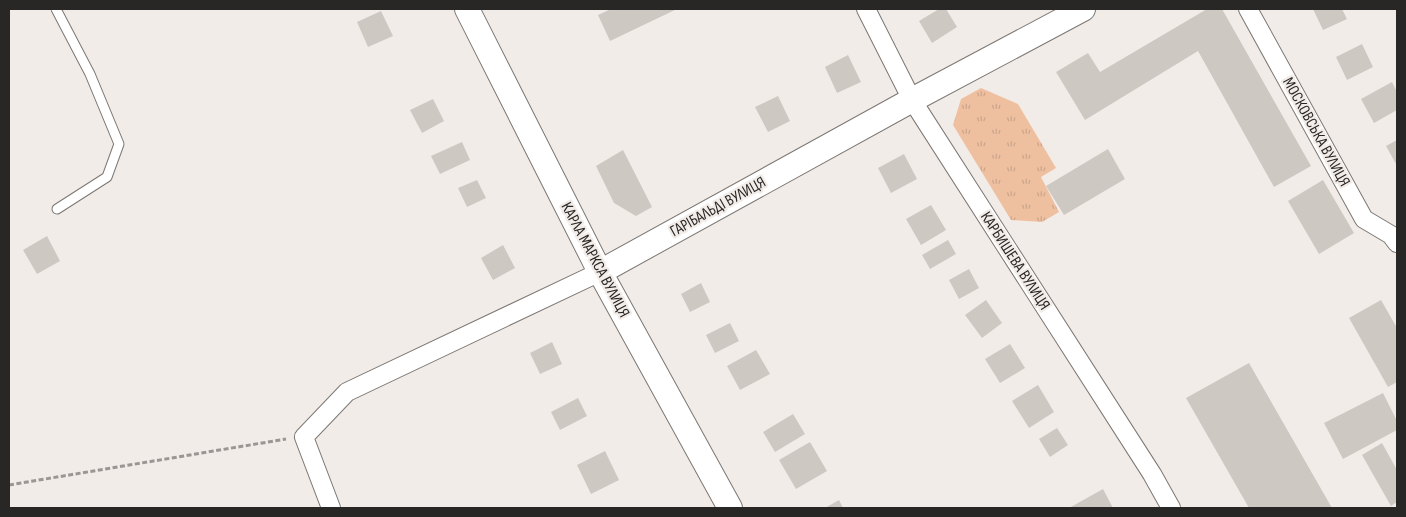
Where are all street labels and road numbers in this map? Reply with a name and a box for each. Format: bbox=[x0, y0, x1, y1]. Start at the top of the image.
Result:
street label: МОСКОВСЬКА ВУЛИЦЯ bbox=[1278, 74, 1354, 190]
street label: ГАРІБАЛЬДІ ВУЛИЦЯ bbox=[667, 173, 769, 241]
street label: КАРЛА МАРКСА ВУЛИЦЯ bbox=[557, 199, 633, 321]
street label: КАРБИШЕВА ВУЛИЦЯ bbox=[976, 208, 1054, 314]

